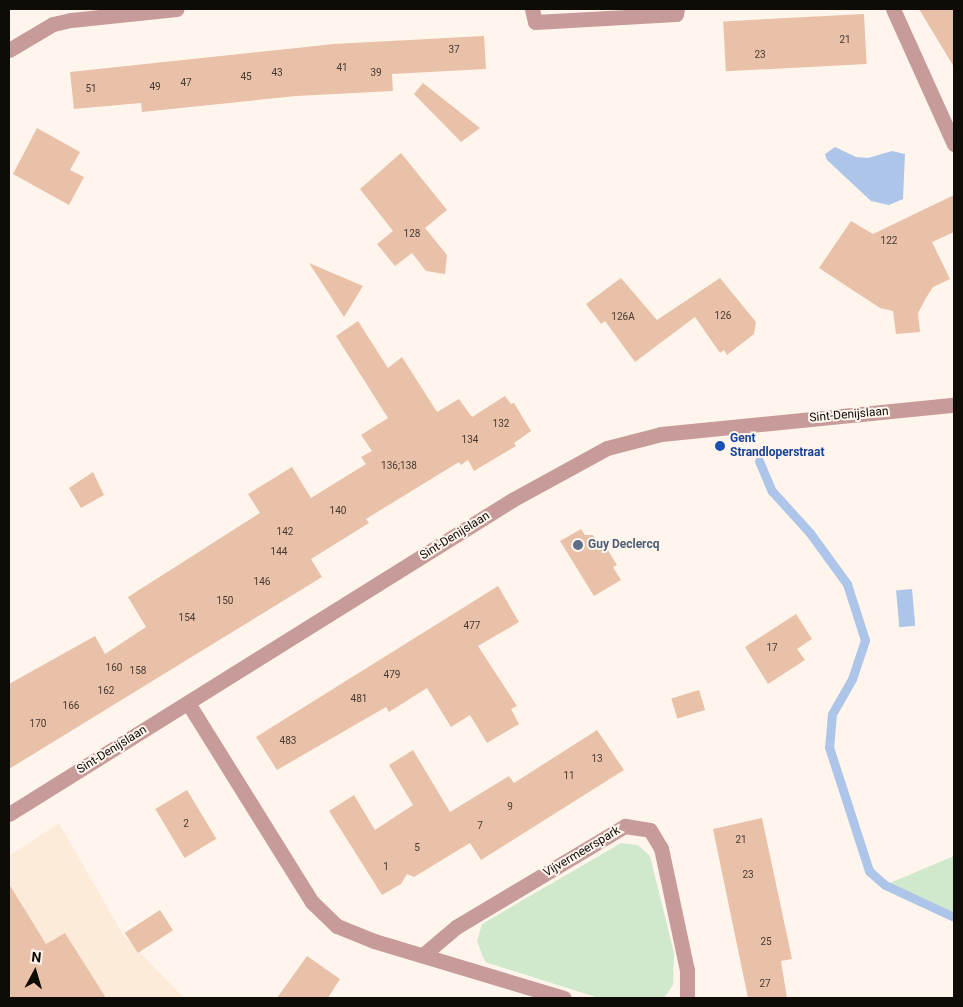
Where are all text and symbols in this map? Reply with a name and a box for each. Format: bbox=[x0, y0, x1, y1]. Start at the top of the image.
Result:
house number: 21 bbox=[839, 34, 851, 46]
house number: 37 bbox=[448, 44, 460, 56]
house number: 23 bbox=[754, 49, 766, 61]
house number: 41 bbox=[336, 62, 348, 74]
house number: 43 bbox=[271, 67, 283, 79]
house number: 39 bbox=[370, 67, 382, 79]
house number: 45 bbox=[240, 71, 252, 83]
house number: 47 bbox=[180, 77, 192, 89]
house number: 49 bbox=[149, 81, 161, 93]
house number: 51 bbox=[85, 83, 97, 95]
house number: 128 bbox=[404, 228, 420, 240]
house number: 122 bbox=[881, 235, 897, 247]
house number: 126 bbox=[715, 310, 731, 322]
house number: 126A bbox=[611, 311, 635, 323]
street label: Sint-Denijslaan bbox=[809, 404, 889, 426]
house number: 132 bbox=[493, 418, 509, 430]
place label: Gent Strandloperstraat bbox=[730, 432, 824, 460]
house number: 134 bbox=[462, 434, 478, 446]
marker: Gent Strandloperstraat bbox=[714, 440, 726, 452]
house number: 136;138 bbox=[381, 460, 417, 472]
house number: 140 bbox=[330, 505, 346, 517]
street label: Sint-Denijslaan bbox=[418, 509, 492, 563]
house number: 142 bbox=[277, 526, 293, 538]
place label: Guy Declercq bbox=[588, 538, 659, 552]
marker: Guy Declercq bbox=[572, 539, 584, 551]
house number: 144 bbox=[271, 546, 287, 558]
house number: 146 bbox=[254, 576, 270, 588]
house number: 150 bbox=[217, 595, 233, 607]
house number: 154 bbox=[179, 612, 195, 624]
house number: 477 bbox=[464, 620, 480, 632]
house number: 17 bbox=[766, 642, 778, 654]
house number: 160 bbox=[106, 662, 122, 674]
house number: 158 bbox=[130, 665, 146, 677]
house number: 479 bbox=[384, 669, 400, 681]
house number: 162 bbox=[98, 685, 114, 697]
house number: 481 bbox=[351, 693, 367, 705]
house number: 166 bbox=[63, 700, 79, 712]
house number: 170 bbox=[30, 718, 46, 730]
street label: Sint-Denijslaan bbox=[75, 723, 149, 777]
house number: 483 bbox=[280, 735, 296, 747]
house number: 13 bbox=[591, 753, 603, 765]
house number: 11 bbox=[563, 770, 575, 782]
house number: 9 bbox=[507, 801, 513, 813]
house number: 2 bbox=[183, 818, 189, 830]
house number: 7 bbox=[477, 820, 483, 832]
street label: Vijvermeerspark bbox=[541, 824, 623, 880]
house number: 21 bbox=[735, 834, 747, 846]
house number: 5 bbox=[414, 842, 420, 854]
house number: 1 bbox=[383, 861, 389, 873]
house number: 23 bbox=[742, 869, 754, 881]
house number: 25 bbox=[760, 936, 772, 948]
north arrow bbox=[10, 947, 60, 997]
text: N bbox=[31, 949, 42, 966]
house number: 27 bbox=[759, 978, 771, 990]

